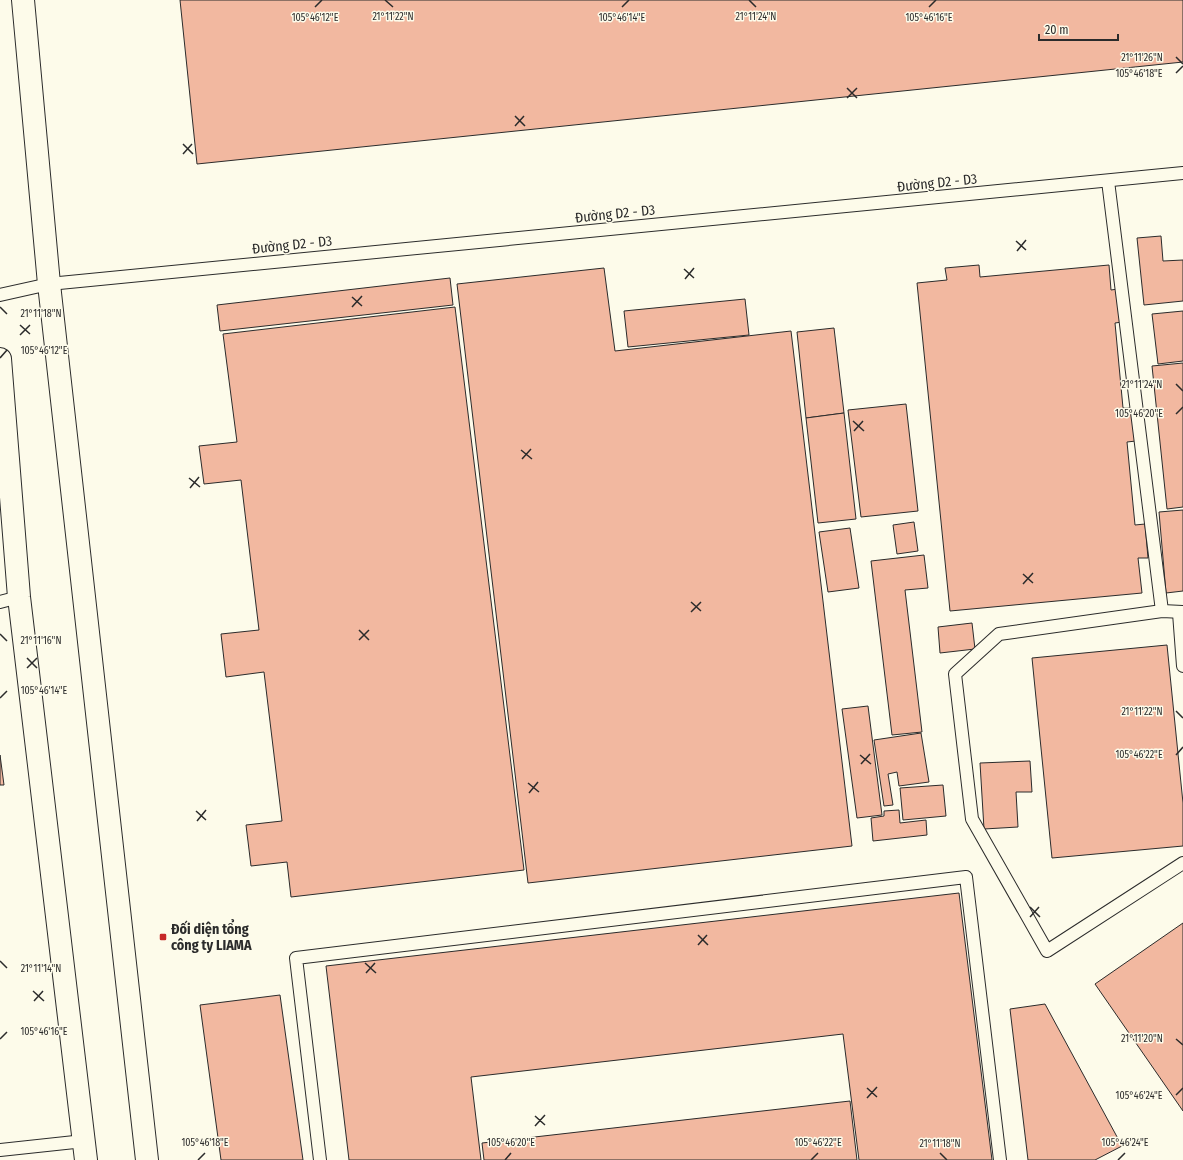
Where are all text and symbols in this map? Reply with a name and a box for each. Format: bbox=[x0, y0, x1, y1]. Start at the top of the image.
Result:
text: 21°11'22"N bbox=[372, 11, 414, 23]
text: 21°11'24"N bbox=[736, 11, 776, 23]
text: 105°46'12"E bbox=[292, 12, 339, 24]
text: 105°46'14"E bbox=[599, 12, 646, 24]
text: 105°46'16"E bbox=[905, 12, 953, 24]
scale bar bbox=[1039, 16, 1118, 42]
text: 20 m bbox=[1045, 23, 1069, 37]
text: 21°11'26"N bbox=[1121, 52, 1163, 64]
text: 105°46'18"E bbox=[1115, 68, 1163, 80]
street label: Đường D2 - D3 bbox=[896, 170, 978, 196]
street label: Đường D2 - D3 bbox=[574, 201, 656, 227]
street label: Đường D2 - D3 bbox=[251, 232, 333, 258]
text: 21°11'18"N bbox=[20, 308, 62, 320]
text: 105°46'12"E bbox=[21, 345, 68, 357]
text: 21°11'24"N bbox=[1122, 379, 1162, 391]
text: 105°46'20"E bbox=[1115, 408, 1163, 420]
text: 21°11'16"N bbox=[21, 635, 61, 647]
text: 105°46'14"E bbox=[21, 685, 68, 697]
text: 21°11'22"N bbox=[1121, 706, 1163, 718]
text: 105°46'22"E bbox=[1115, 749, 1163, 761]
place label: Đối diện tổng công ty LIAMA bbox=[171, 919, 252, 954]
marker: Đối diện tổng công ty LIAMA bbox=[158, 932, 168, 942]
text: 21°11'14"N bbox=[21, 963, 61, 975]
text: 105°46'16"E bbox=[20, 1026, 68, 1038]
text: 21°11'20"N bbox=[1121, 1033, 1163, 1045]
text: 105°46'24"E bbox=[1116, 1090, 1163, 1102]
text: 105°46'18"E bbox=[181, 1137, 229, 1149]
text: 105°46'20"E bbox=[487, 1137, 535, 1149]
text: 105°46'22"E bbox=[794, 1137, 842, 1149]
text: 105°46'24"E bbox=[1102, 1137, 1149, 1149]
text: 21°11'18"N bbox=[919, 1138, 961, 1150]

